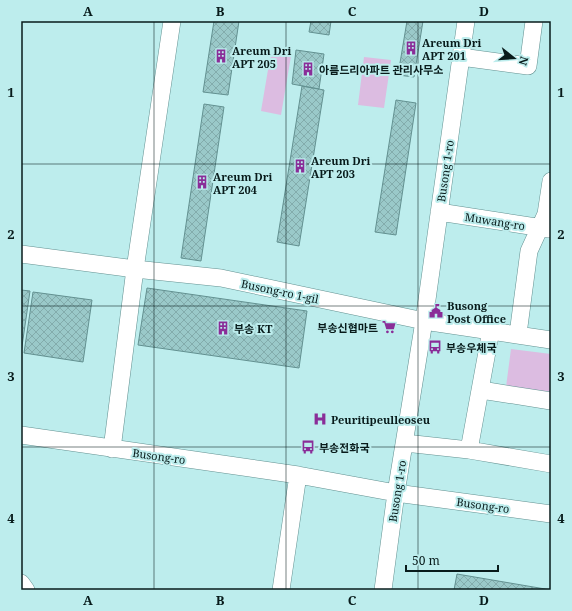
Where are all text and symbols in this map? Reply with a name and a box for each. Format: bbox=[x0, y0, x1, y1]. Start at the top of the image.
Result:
text: A bbox=[83, 2, 93, 20]
text: B bbox=[216, 2, 225, 20]
text: C bbox=[348, 2, 357, 20]
text: D bbox=[479, 2, 489, 20]
place label: Areum Dri APT 201 bbox=[422, 35, 482, 63]
north arrow bbox=[494, 38, 534, 78]
building icon: Areum Dri APT 201 bbox=[403, 40, 419, 56]
place label: Areum Dri APT 205 bbox=[232, 43, 292, 71]
building icon: Areum Dri APT 205 bbox=[213, 48, 229, 64]
text: N bbox=[516, 55, 532, 68]
building icon: 아름드리아파트 관리사무소 bbox=[300, 61, 316, 77]
place label: 아름드리아파트 관리사무소 bbox=[319, 62, 443, 77]
text: 1 bbox=[7, 83, 15, 101]
text: 1 bbox=[557, 83, 565, 101]
street label: Busong 1-ro bbox=[433, 139, 457, 203]
place label: Areum Dri APT 203 bbox=[311, 153, 371, 181]
building icon: Areum Dri APT 203 bbox=[292, 158, 308, 174]
place label: Areum Dri APT 204 bbox=[213, 169, 273, 197]
building icon: Areum Dri APT 204 bbox=[194, 174, 210, 190]
street label: Muwang-ro bbox=[464, 209, 526, 233]
text: 2 bbox=[7, 225, 15, 243]
text: 2 bbox=[557, 225, 565, 243]
street label: Busong-ro 1-gil bbox=[240, 275, 321, 307]
place label: Busong Post Office bbox=[447, 298, 506, 326]
public building icon: Busong Post Office bbox=[428, 303, 444, 319]
supermarket icon: 부송신협마트 bbox=[381, 319, 397, 335]
building icon: 부송 KT bbox=[215, 320, 231, 336]
place label: 부송신협마트 bbox=[317, 320, 378, 335]
place label: 부송 KT bbox=[234, 321, 273, 336]
bus stop icon: 부송우체국 bbox=[427, 339, 443, 355]
place label: 부송우체국 bbox=[446, 340, 497, 355]
text: 3 bbox=[7, 367, 15, 385]
text: 3 bbox=[557, 367, 565, 385]
hospital icon: Peuritipeulleoseu bbox=[312, 411, 328, 427]
place label: Peuritipeulleoseu bbox=[331, 412, 431, 427]
bus stop icon: 부송전화국 bbox=[300, 439, 316, 455]
place label: 부송전화국 bbox=[319, 440, 370, 455]
street label: Busong-ro bbox=[131, 445, 187, 467]
street label: Busong 1-ro bbox=[385, 459, 409, 523]
street label: Busong-ro bbox=[455, 494, 511, 516]
text: 4 bbox=[7, 509, 15, 527]
text: 4 bbox=[557, 509, 565, 527]
scale bar bbox=[406, 547, 498, 573]
text: 50 m bbox=[412, 552, 440, 569]
text: A bbox=[83, 591, 93, 609]
text: B bbox=[216, 591, 225, 609]
text: C bbox=[348, 591, 357, 609]
text: D bbox=[479, 591, 489, 609]

